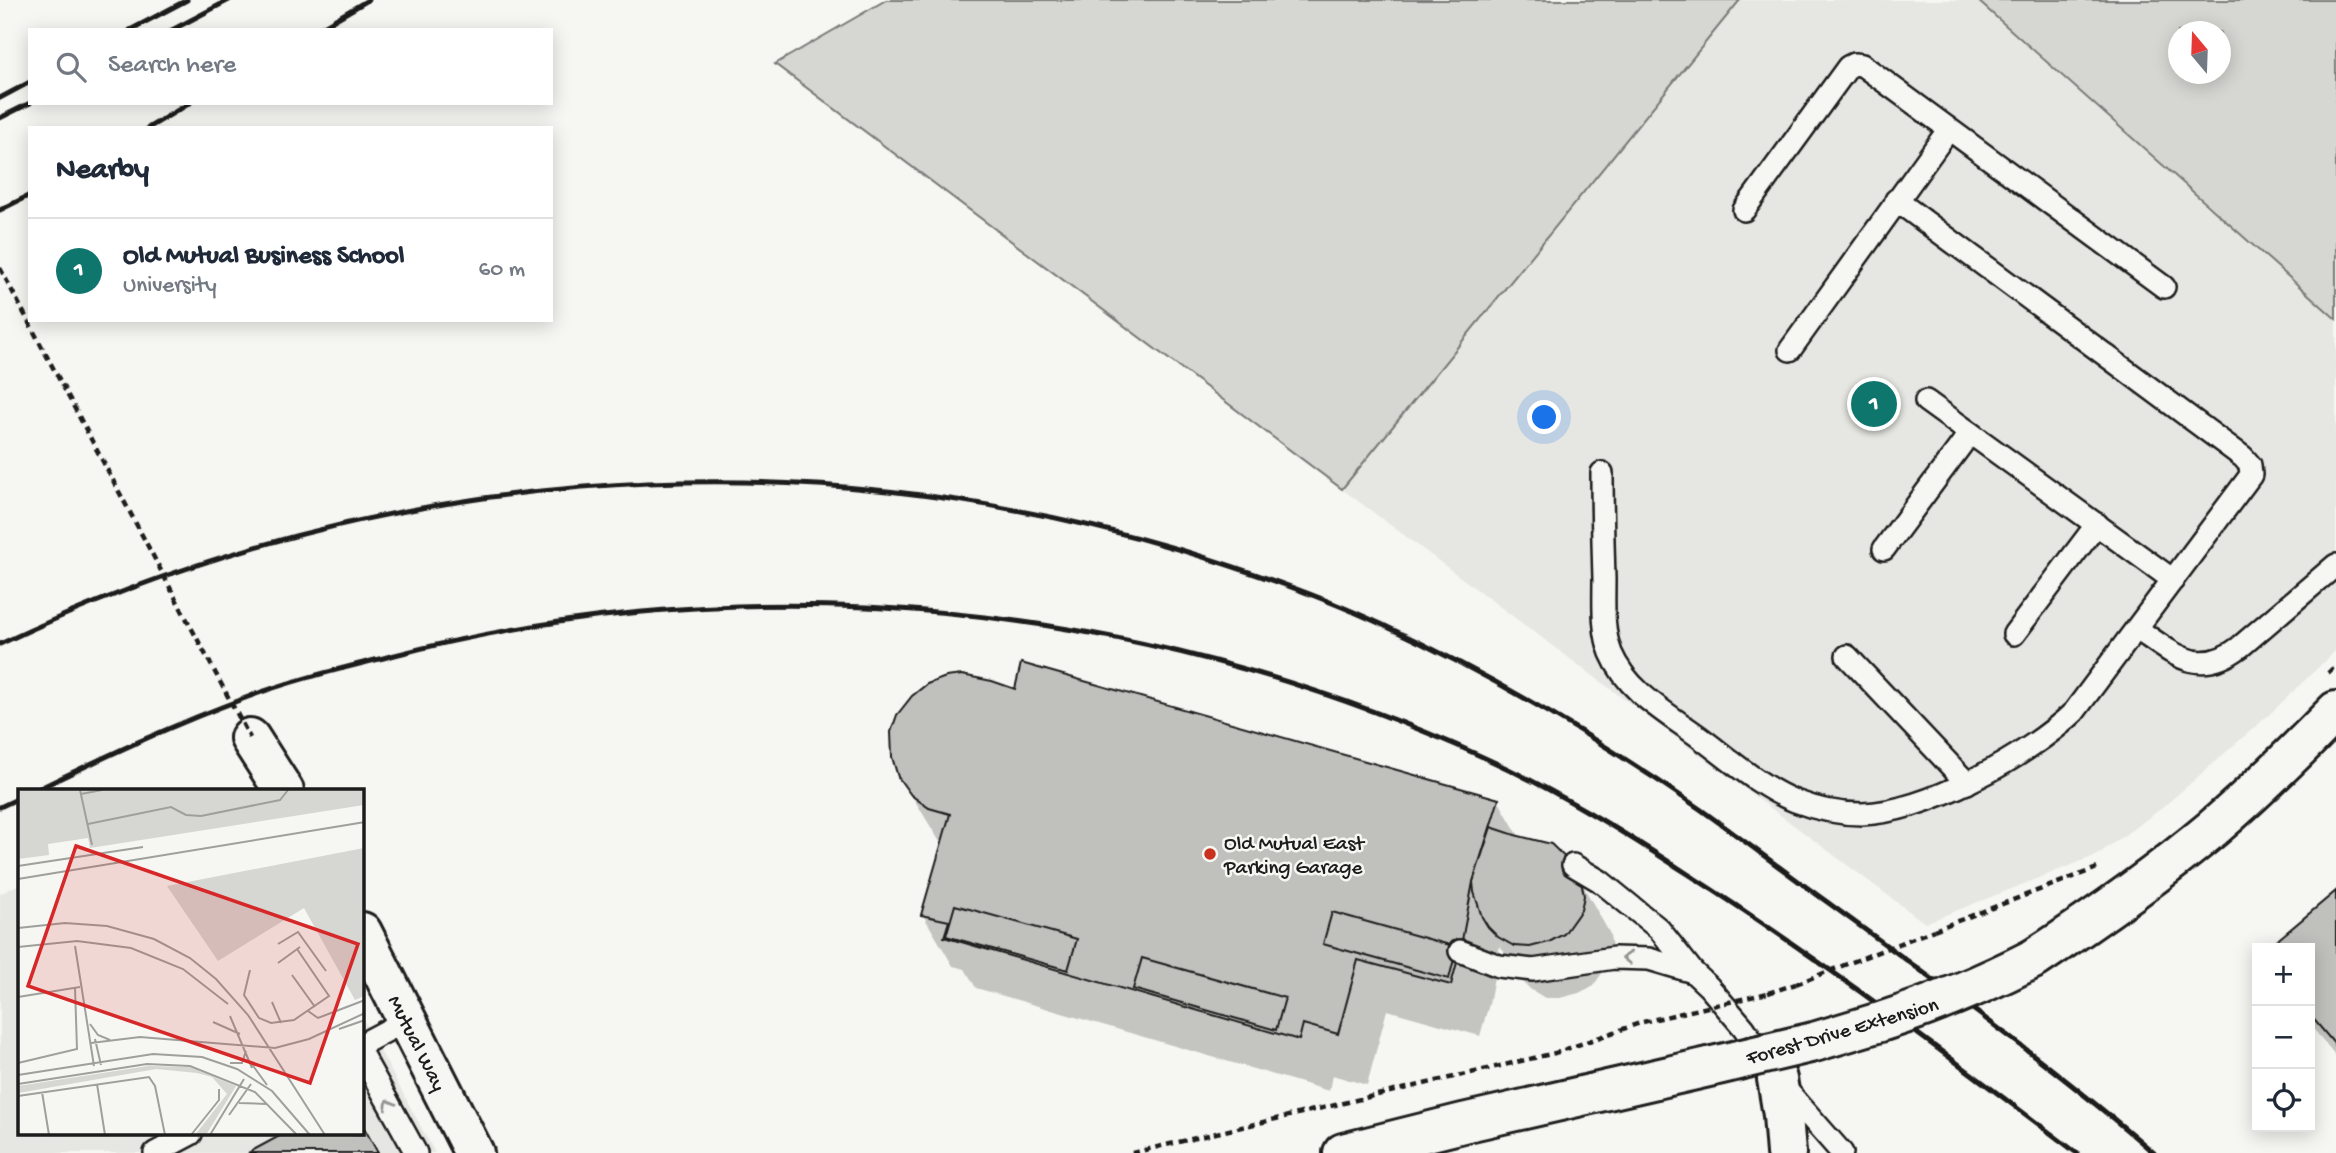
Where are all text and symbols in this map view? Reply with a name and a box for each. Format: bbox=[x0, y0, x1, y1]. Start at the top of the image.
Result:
north arrow bbox=[2168, 21, 2231, 84]
search box bbox=[28, 28, 553, 105]
icon: search bbox=[52, 48, 90, 86]
text: Search here bbox=[108, 51, 236, 82]
text: Nearby bbox=[56, 154, 149, 189]
text: Old Mutual Business School bbox=[123, 242, 405, 273]
text: 1 bbox=[74, 257, 84, 284]
text: 60 m bbox=[479, 257, 525, 284]
text: University bbox=[123, 273, 217, 300]
pin: 1 bbox=[1851, 378, 1897, 430]
your location bbox=[1527, 400, 1561, 434]
inset map bbox=[18, 789, 364, 1136]
place label: Old Mutual East Parking Garage bbox=[1223, 833, 1366, 882]
marker: Old Mutual East Parking Garage bbox=[1202, 846, 1218, 862]
map controls bbox=[2252, 943, 2315, 1132]
button: + bbox=[2252, 943, 2315, 1006]
one-way arrow bbox=[1621, 950, 1632, 966]
street label: Mutual Way bbox=[380, 992, 450, 1096]
street label: Forest Drive Extension bbox=[1743, 994, 1942, 1073]
button: − bbox=[2252, 1006, 2315, 1069]
button: locate bbox=[2252, 1069, 2315, 1132]
one-way arrow bbox=[384, 1099, 397, 1111]

